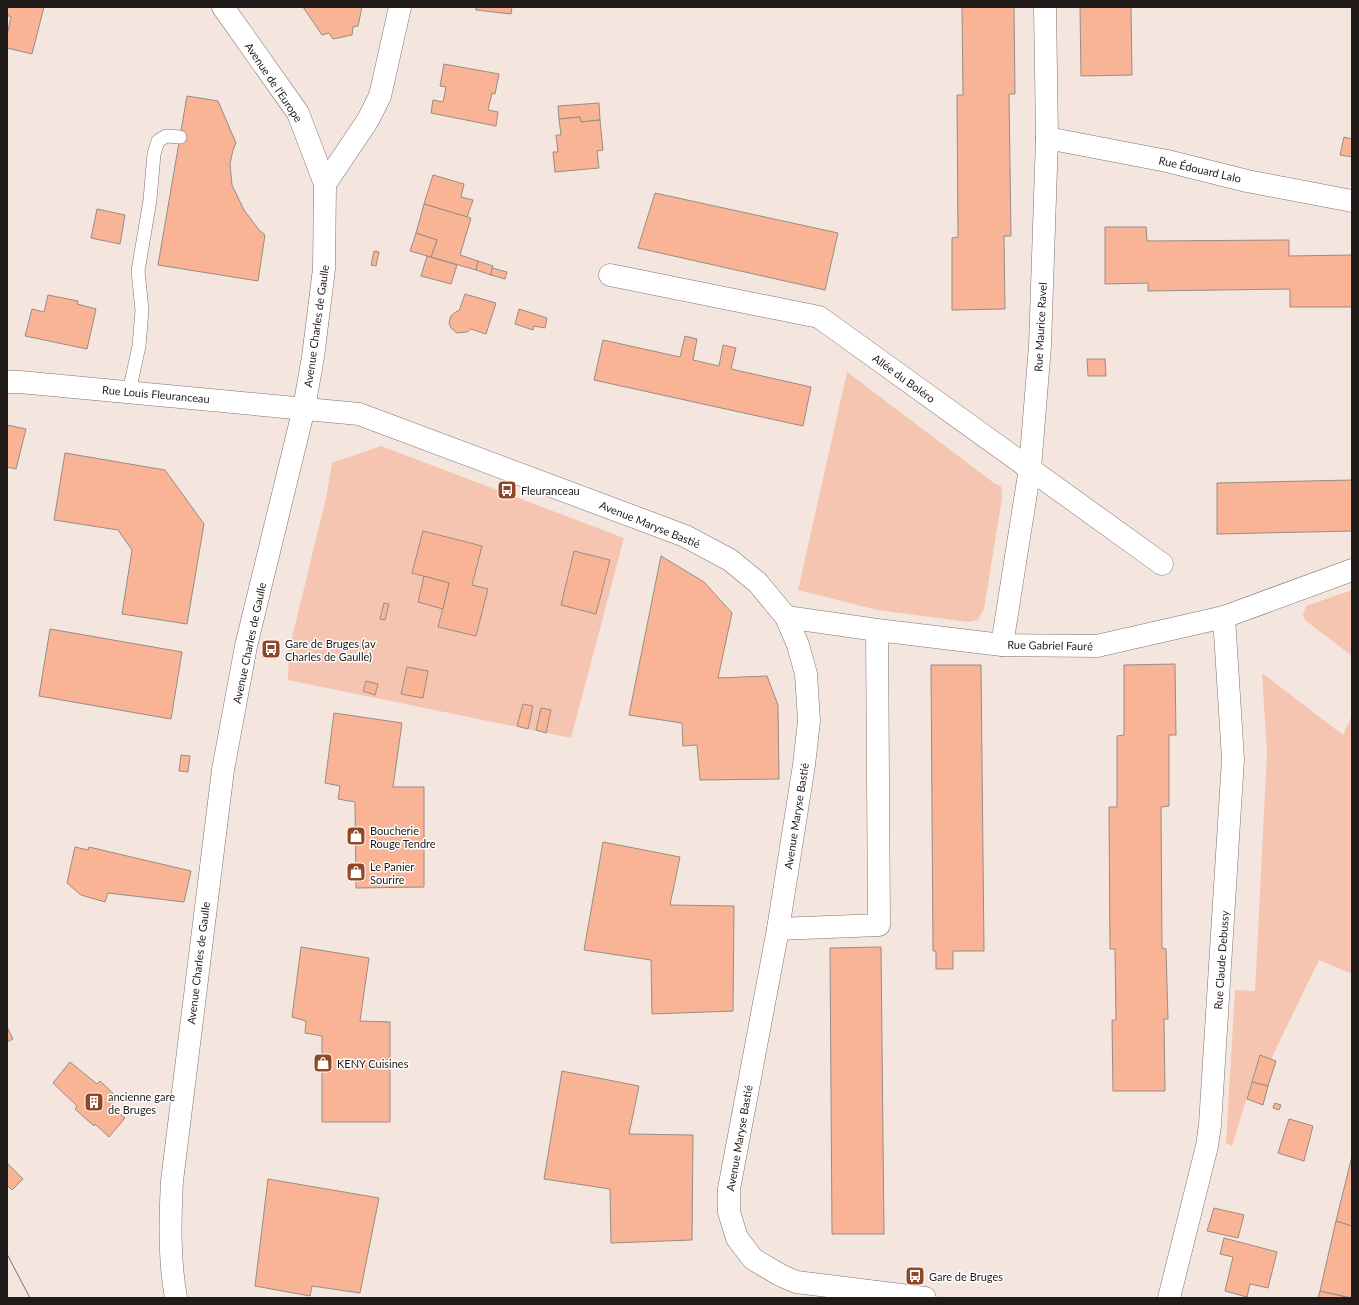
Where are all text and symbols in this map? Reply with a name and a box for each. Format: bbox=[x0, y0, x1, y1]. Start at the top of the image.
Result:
street label: Avenue de l'Europe bbox=[243, 40, 306, 124]
street label: Rue Édouard Lalo bbox=[1157, 153, 1243, 185]
street label: Avenue Charles de Gaulle bbox=[301, 264, 331, 388]
street label: Rue Maurice Ravel bbox=[1031, 282, 1049, 372]
street label: Allée du Boléro bbox=[870, 351, 938, 405]
street label: Rue Louis Fleuranceau bbox=[102, 383, 210, 405]
bus stop icon: Fleuranceau bbox=[496, 479, 518, 501]
place label: Fleuranceau bbox=[521, 484, 580, 497]
street label: Avenue Maryse Bastié bbox=[598, 498, 702, 550]
street label: Avenue Charles de Gaulle bbox=[230, 581, 268, 705]
place label: Gare de Bruges (av Charles de Gaulle) bbox=[285, 637, 376, 663]
bus stop icon: Gare de Bruges (av Charles de Gaulle) bbox=[260, 638, 282, 660]
street label: Rue Gabriel Fauré bbox=[1007, 638, 1093, 652]
street label: Avenue Maryse Bastié bbox=[781, 762, 811, 870]
place label: Boucherie Rouge Tendre bbox=[370, 824, 436, 850]
shop icon: Boucherie Rouge Tendre bbox=[345, 825, 367, 847]
place label: Le Panier Sourire bbox=[370, 860, 414, 886]
shop icon: Le Panier Sourire bbox=[345, 861, 367, 883]
street label: Avenue Charles de Gaulle bbox=[184, 901, 212, 1025]
street label: Rue Claude Debussy bbox=[1211, 910, 1231, 1010]
shop icon: KENY Cuisines bbox=[312, 1052, 334, 1074]
place label: KENY Cuisines bbox=[337, 1057, 409, 1070]
street label: Avenue Maryse Bastié bbox=[723, 1084, 755, 1192]
place label: ancienne gare de Bruges bbox=[108, 1090, 175, 1116]
building icon: ancienne gare de Bruges bbox=[83, 1091, 105, 1113]
bus stop icon: Gare de Bruges bbox=[904, 1265, 926, 1287]
place label: Gare de Bruges bbox=[929, 1270, 1003, 1283]

